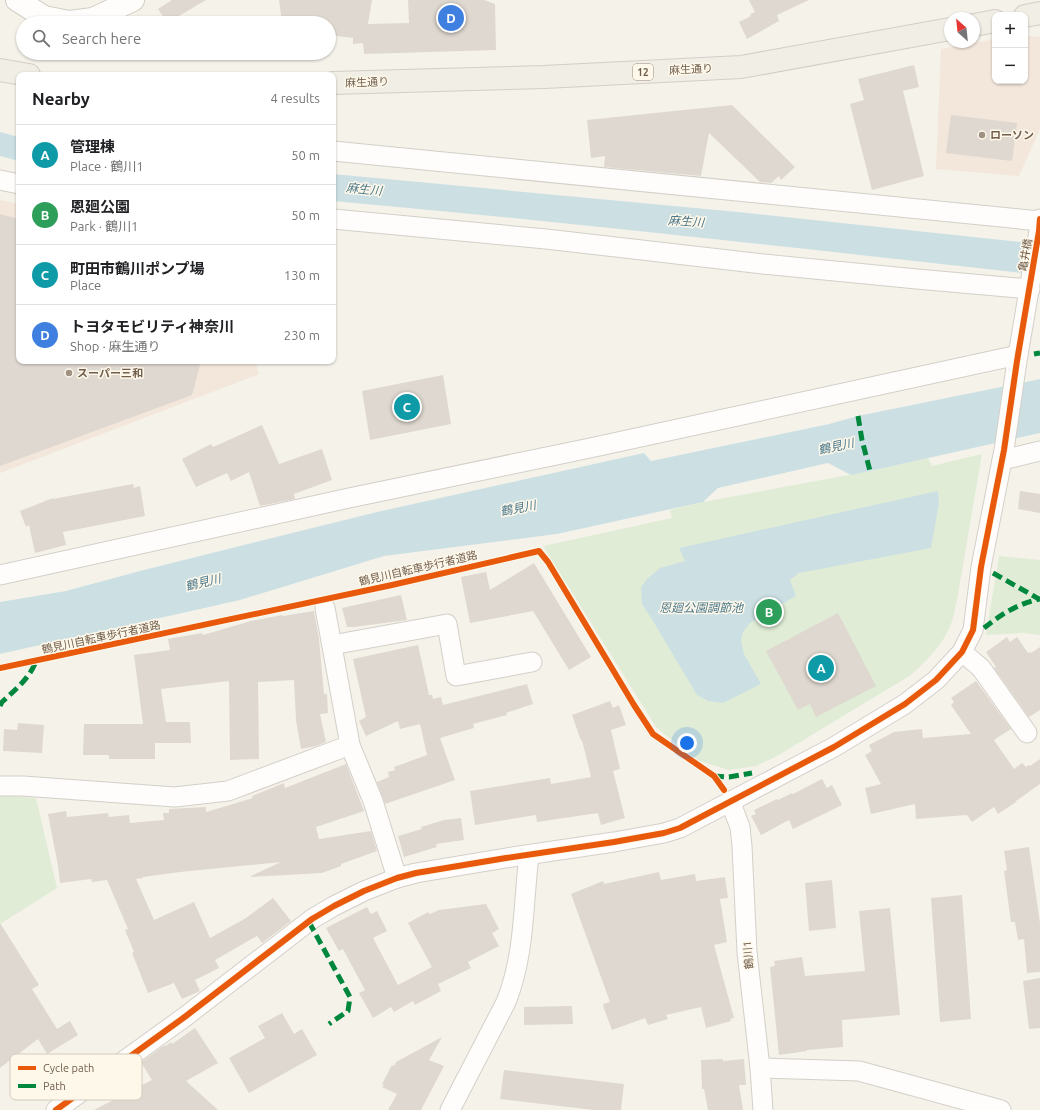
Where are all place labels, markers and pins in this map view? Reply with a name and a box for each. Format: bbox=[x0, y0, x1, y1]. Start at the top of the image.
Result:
pin: D bbox=[438, 3, 464, 33]
place label: ローソン bbox=[990, 129, 1034, 141]
marker: ローソン bbox=[977, 130, 987, 140]
place label: スーパー三和 bbox=[77, 367, 143, 379]
marker: スーパー三和 bbox=[64, 368, 74, 378]
pin: C bbox=[394, 392, 420, 422]
pin: B bbox=[756, 597, 782, 627]
pin: A bbox=[808, 653, 834, 683]

